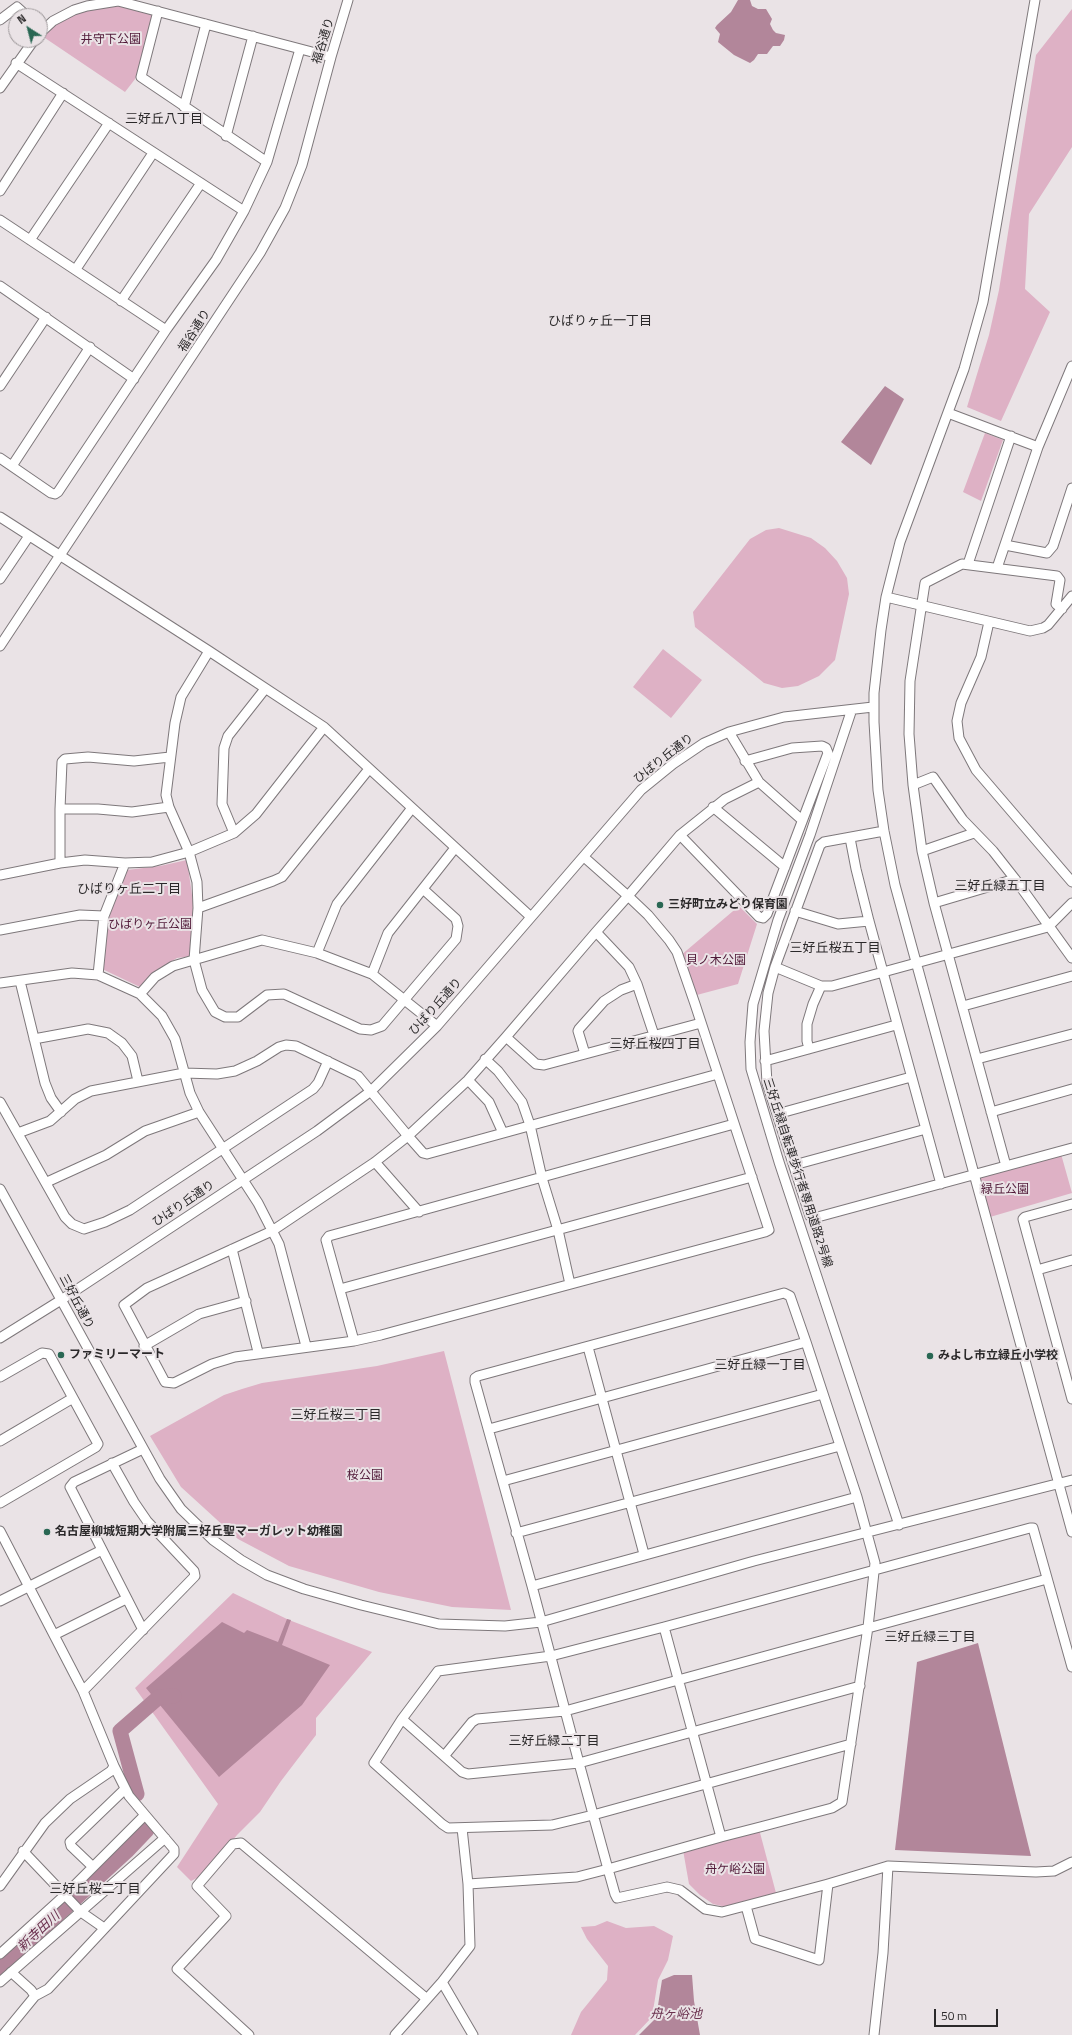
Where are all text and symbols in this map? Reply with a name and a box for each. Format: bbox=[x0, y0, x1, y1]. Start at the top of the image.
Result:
north arrow bbox=[8, 8, 48, 48]
text: N bbox=[14, 10, 29, 28]
street label: 福谷通り bbox=[310, 16, 338, 66]
park label: 井守下公園 bbox=[81, 33, 141, 47]
district label: 三好丘八丁目 bbox=[125, 112, 203, 128]
street label: 福谷通り bbox=[176, 307, 214, 355]
district label: ひばりヶ丘一丁目 bbox=[548, 314, 652, 330]
street label: ひばり丘通り bbox=[631, 731, 697, 787]
district label: 三好丘緑五丁目 bbox=[955, 879, 1045, 895]
district label: ひばりヶ丘二丁目 bbox=[77, 882, 181, 898]
place label: 三好町立みどり保育園 bbox=[668, 898, 788, 912]
marker: 三好町立みどり保育園 bbox=[655, 900, 665, 910]
park label: ひばりヶ丘公園 bbox=[108, 918, 192, 932]
district label: 三好丘桜五丁目 bbox=[790, 941, 880, 957]
park label: 貝ノ木公園 bbox=[686, 954, 746, 968]
street label: ひばり丘通り bbox=[407, 975, 465, 1039]
district label: 三好丘桜四丁目 bbox=[610, 1037, 700, 1053]
street label: 三好丘緑自転車歩行者専用道路2号線 bbox=[759, 1076, 835, 1270]
street label: ひばり丘通り bbox=[150, 1178, 218, 1230]
park label: 緑丘公園 bbox=[981, 1183, 1029, 1197]
street label: 三好丘通り bbox=[56, 1272, 96, 1332]
place label: ファミリーマート bbox=[69, 1348, 165, 1362]
place label: みよし市立緑丘小学校 bbox=[938, 1349, 1058, 1363]
marker: ファミリーマート bbox=[56, 1350, 66, 1360]
marker: みよし市立緑丘小学校 bbox=[925, 1351, 935, 1361]
district label: 三好丘緑一丁目 bbox=[715, 1358, 805, 1374]
district label: 三好丘桜三丁目 bbox=[291, 1408, 381, 1424]
park label: 桜公園 bbox=[347, 1469, 383, 1483]
place label: 名古屋柳城短期大学附属三好丘聖マーガレット幼稚園 bbox=[55, 1525, 343, 1539]
marker: 名古屋柳城短期大学附属三好丘聖マーガレット幼稚園 bbox=[42, 1527, 52, 1537]
district label: 三好丘緑三丁目 bbox=[885, 1630, 975, 1646]
district label: 三好丘緑二丁目 bbox=[509, 1734, 599, 1750]
park label: 舟ケ峪公園 bbox=[705, 1863, 765, 1877]
district label: 三好丘桜二丁目 bbox=[50, 1882, 140, 1898]
water label: 新寺田川 bbox=[15, 1909, 63, 1955]
scale bar bbox=[936, 2001, 1000, 2027]
text: 50 m bbox=[941, 2006, 967, 2025]
water label: 舟ヶ峪池 bbox=[650, 2007, 702, 2023]

